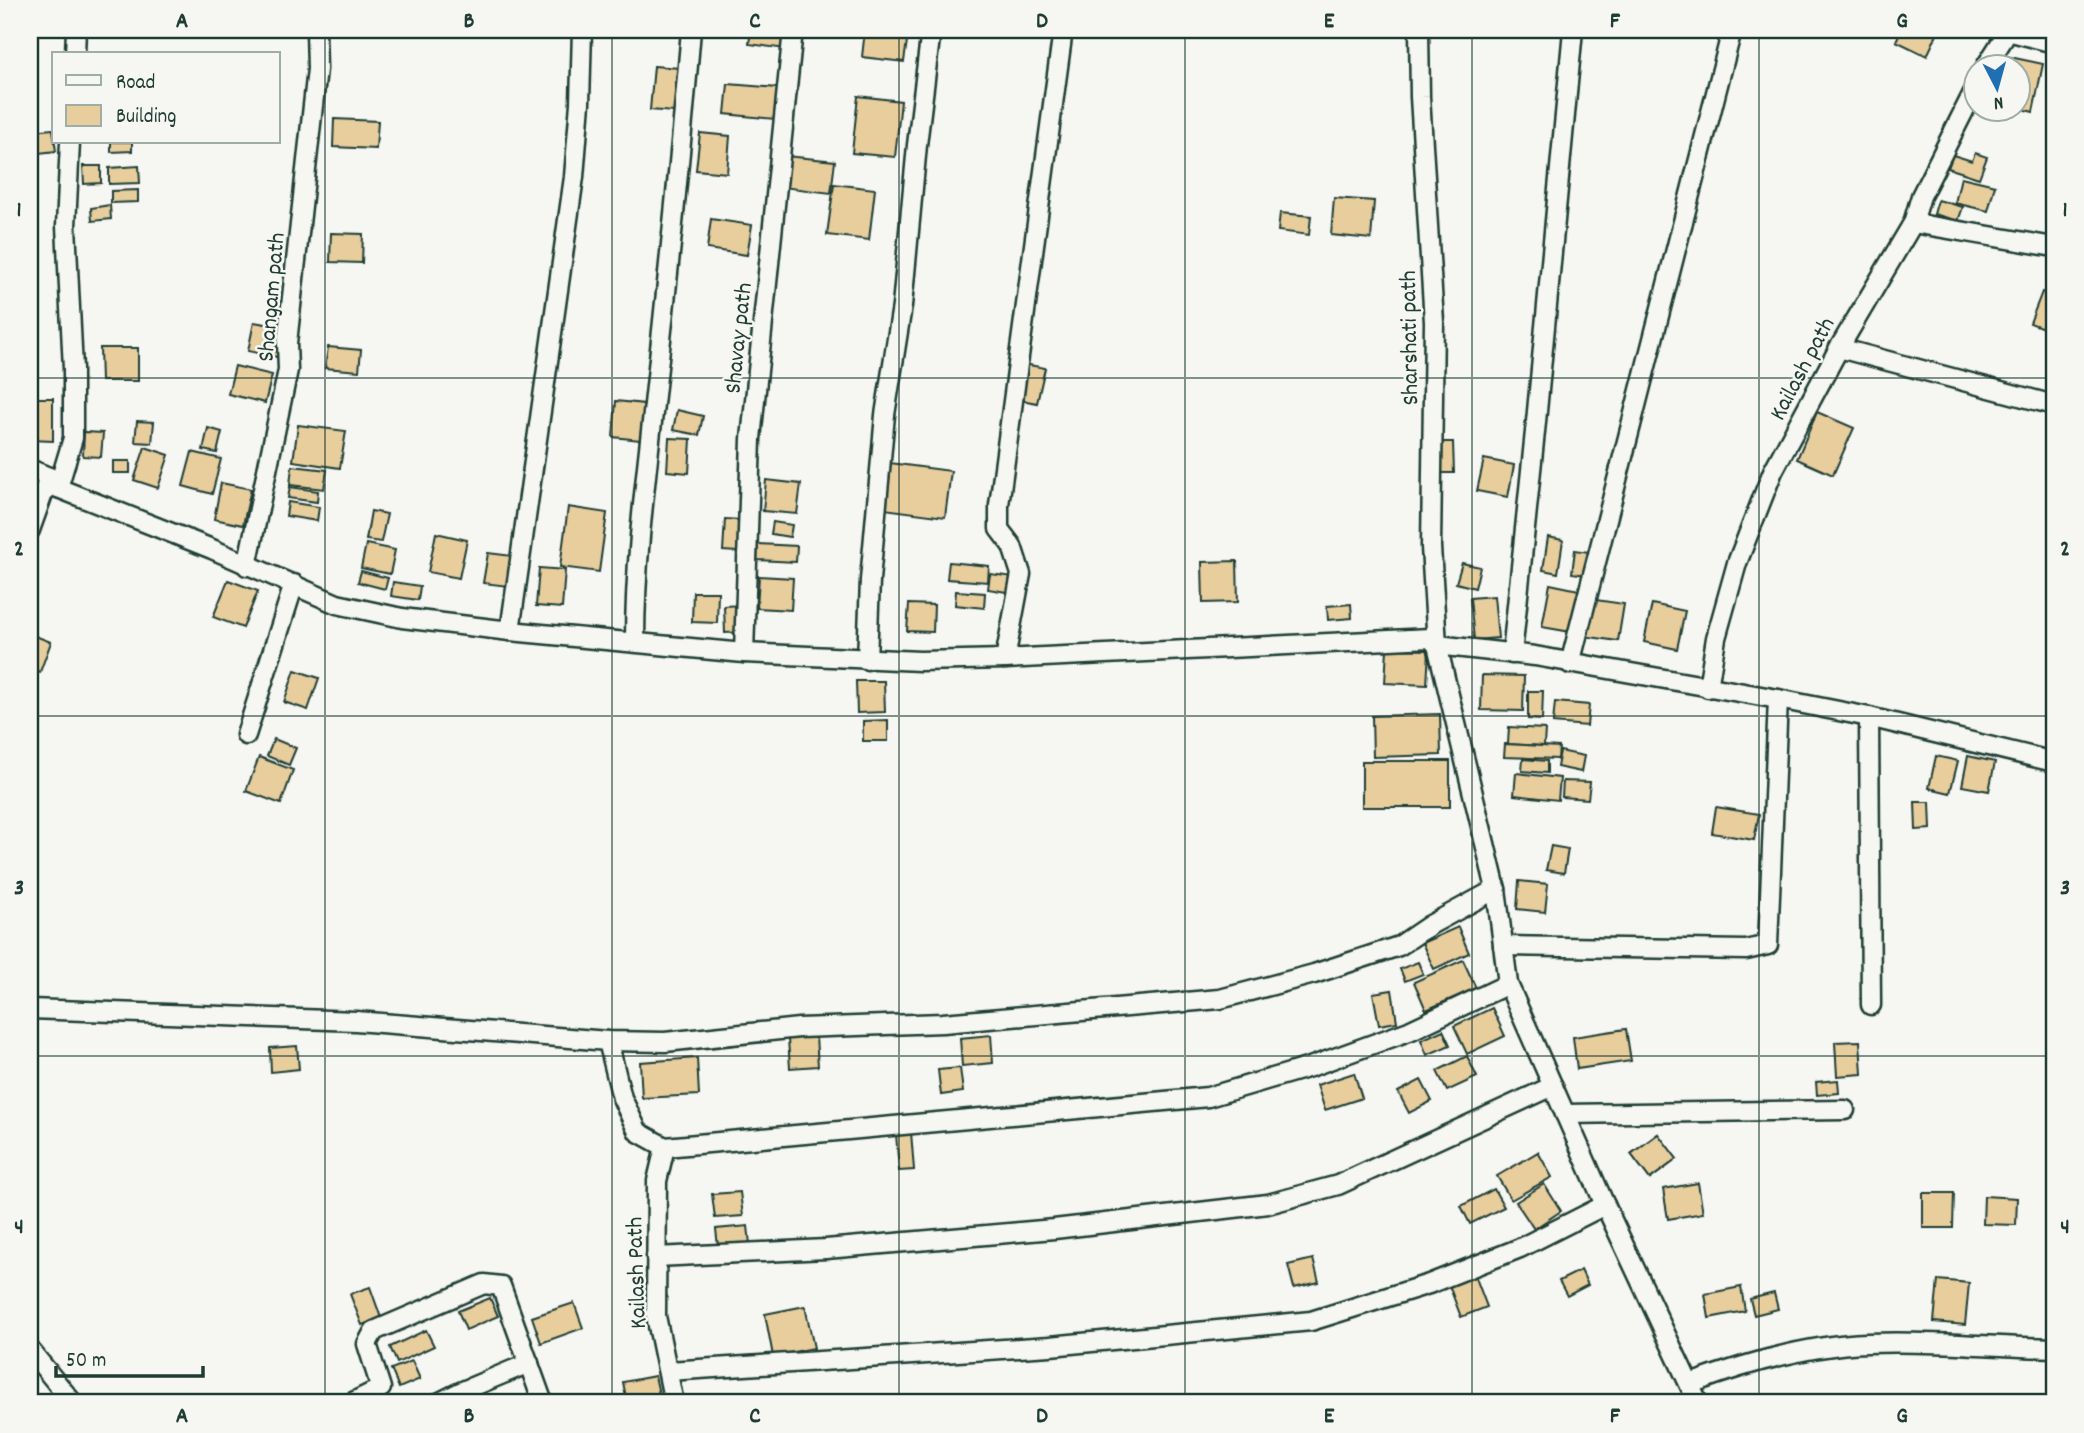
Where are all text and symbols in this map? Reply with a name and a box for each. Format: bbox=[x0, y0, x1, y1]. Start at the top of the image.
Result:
text: A bbox=[176, 6, 188, 39]
text: B bbox=[464, 6, 475, 39]
text: C bbox=[749, 6, 761, 39]
text: D bbox=[1036, 6, 1048, 39]
text: E bbox=[1324, 6, 1335, 39]
text: F bbox=[1610, 6, 1621, 39]
text: G bbox=[1896, 6, 1908, 39]
legend bbox=[52, 52, 280, 144]
north arrow bbox=[1962, 52, 2032, 122]
text: Road bbox=[116, 69, 155, 99]
text: N bbox=[1992, 88, 2004, 115]
text: Building bbox=[116, 103, 176, 133]
text: 1 bbox=[16, 195, 22, 228]
text: 1 bbox=[2062, 195, 2068, 228]
street label: Shangam path bbox=[250, 231, 296, 363]
street label: Sharshati path bbox=[1393, 270, 1429, 406]
street label: Shavay path bbox=[717, 281, 763, 396]
street label: Kailash path bbox=[1762, 312, 1845, 427]
text: 2 bbox=[14, 534, 24, 567]
text: 2 bbox=[2060, 534, 2070, 567]
text: 3 bbox=[14, 873, 24, 906]
text: 3 bbox=[2060, 873, 2070, 906]
text: 4 bbox=[14, 1212, 24, 1245]
text: 4 bbox=[2060, 1212, 2070, 1245]
street label: Kailash Path bbox=[619, 1216, 657, 1330]
scale bar bbox=[56, 1335, 203, 1379]
text: 50 m bbox=[66, 1347, 106, 1377]
text: A bbox=[176, 1401, 188, 1433]
text: B bbox=[464, 1401, 475, 1433]
text: C bbox=[749, 1401, 761, 1433]
text: D bbox=[1036, 1401, 1048, 1433]
text: E bbox=[1324, 1401, 1335, 1433]
text: F bbox=[1610, 1401, 1621, 1433]
text: G bbox=[1896, 1401, 1908, 1433]

